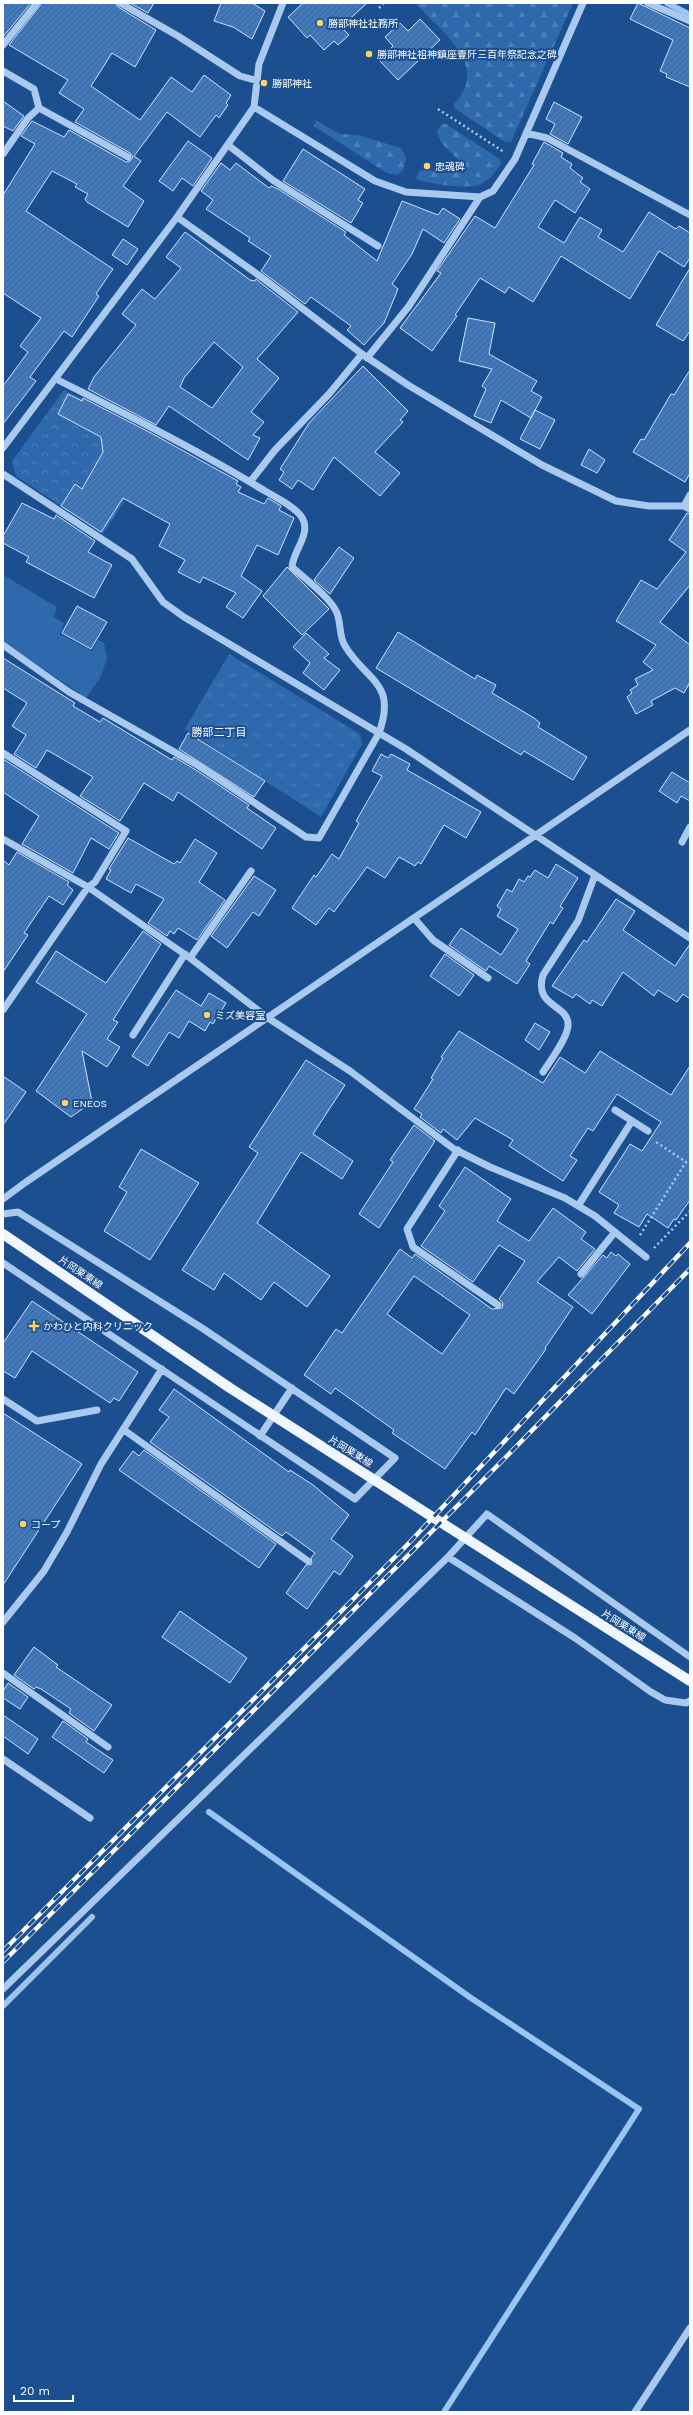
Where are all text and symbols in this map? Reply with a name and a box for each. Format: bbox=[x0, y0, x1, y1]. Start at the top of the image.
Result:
marker: 勝部神社社務所 bbox=[315, 18, 325, 28]
place label: 勝部神社社務所 bbox=[328, 18, 398, 29]
marker: 勝部神社祖神鎮座壹阡三百年祭記念之碑 bbox=[364, 49, 374, 59]
place label: 勝部神社祖神鎮座壹阡三百年祭記念之碑 bbox=[377, 49, 557, 60]
marker: 勝部神社 bbox=[259, 78, 269, 88]
place label: 勝部神社 bbox=[272, 78, 312, 89]
marker: 忠魂碑 bbox=[422, 161, 432, 171]
place label: 忠魂碑 bbox=[435, 161, 465, 172]
district label: 勝部二丁目 bbox=[192, 726, 247, 739]
marker: ミズ美容室 bbox=[202, 1010, 212, 1020]
place label: ミズ美容室 bbox=[215, 1010, 265, 1021]
marker: ENEOS bbox=[60, 1098, 70, 1108]
place label: ENEOS bbox=[73, 1098, 107, 1109]
street label: 片岡栗東線 bbox=[57, 1254, 105, 1291]
marker: かわひと内科クリニック bbox=[28, 1320, 40, 1332]
place label: かわひと内科クリニック bbox=[43, 1321, 153, 1332]
street label: 片岡栗東線 bbox=[327, 1434, 375, 1469]
marker: コープ bbox=[18, 1519, 28, 1529]
place label: コープ bbox=[31, 1519, 60, 1530]
street label: 片岡栗東線 bbox=[600, 1608, 648, 1643]
scale bar bbox=[14, 2377, 73, 2403]
text: 20 m bbox=[20, 2384, 50, 2398]

